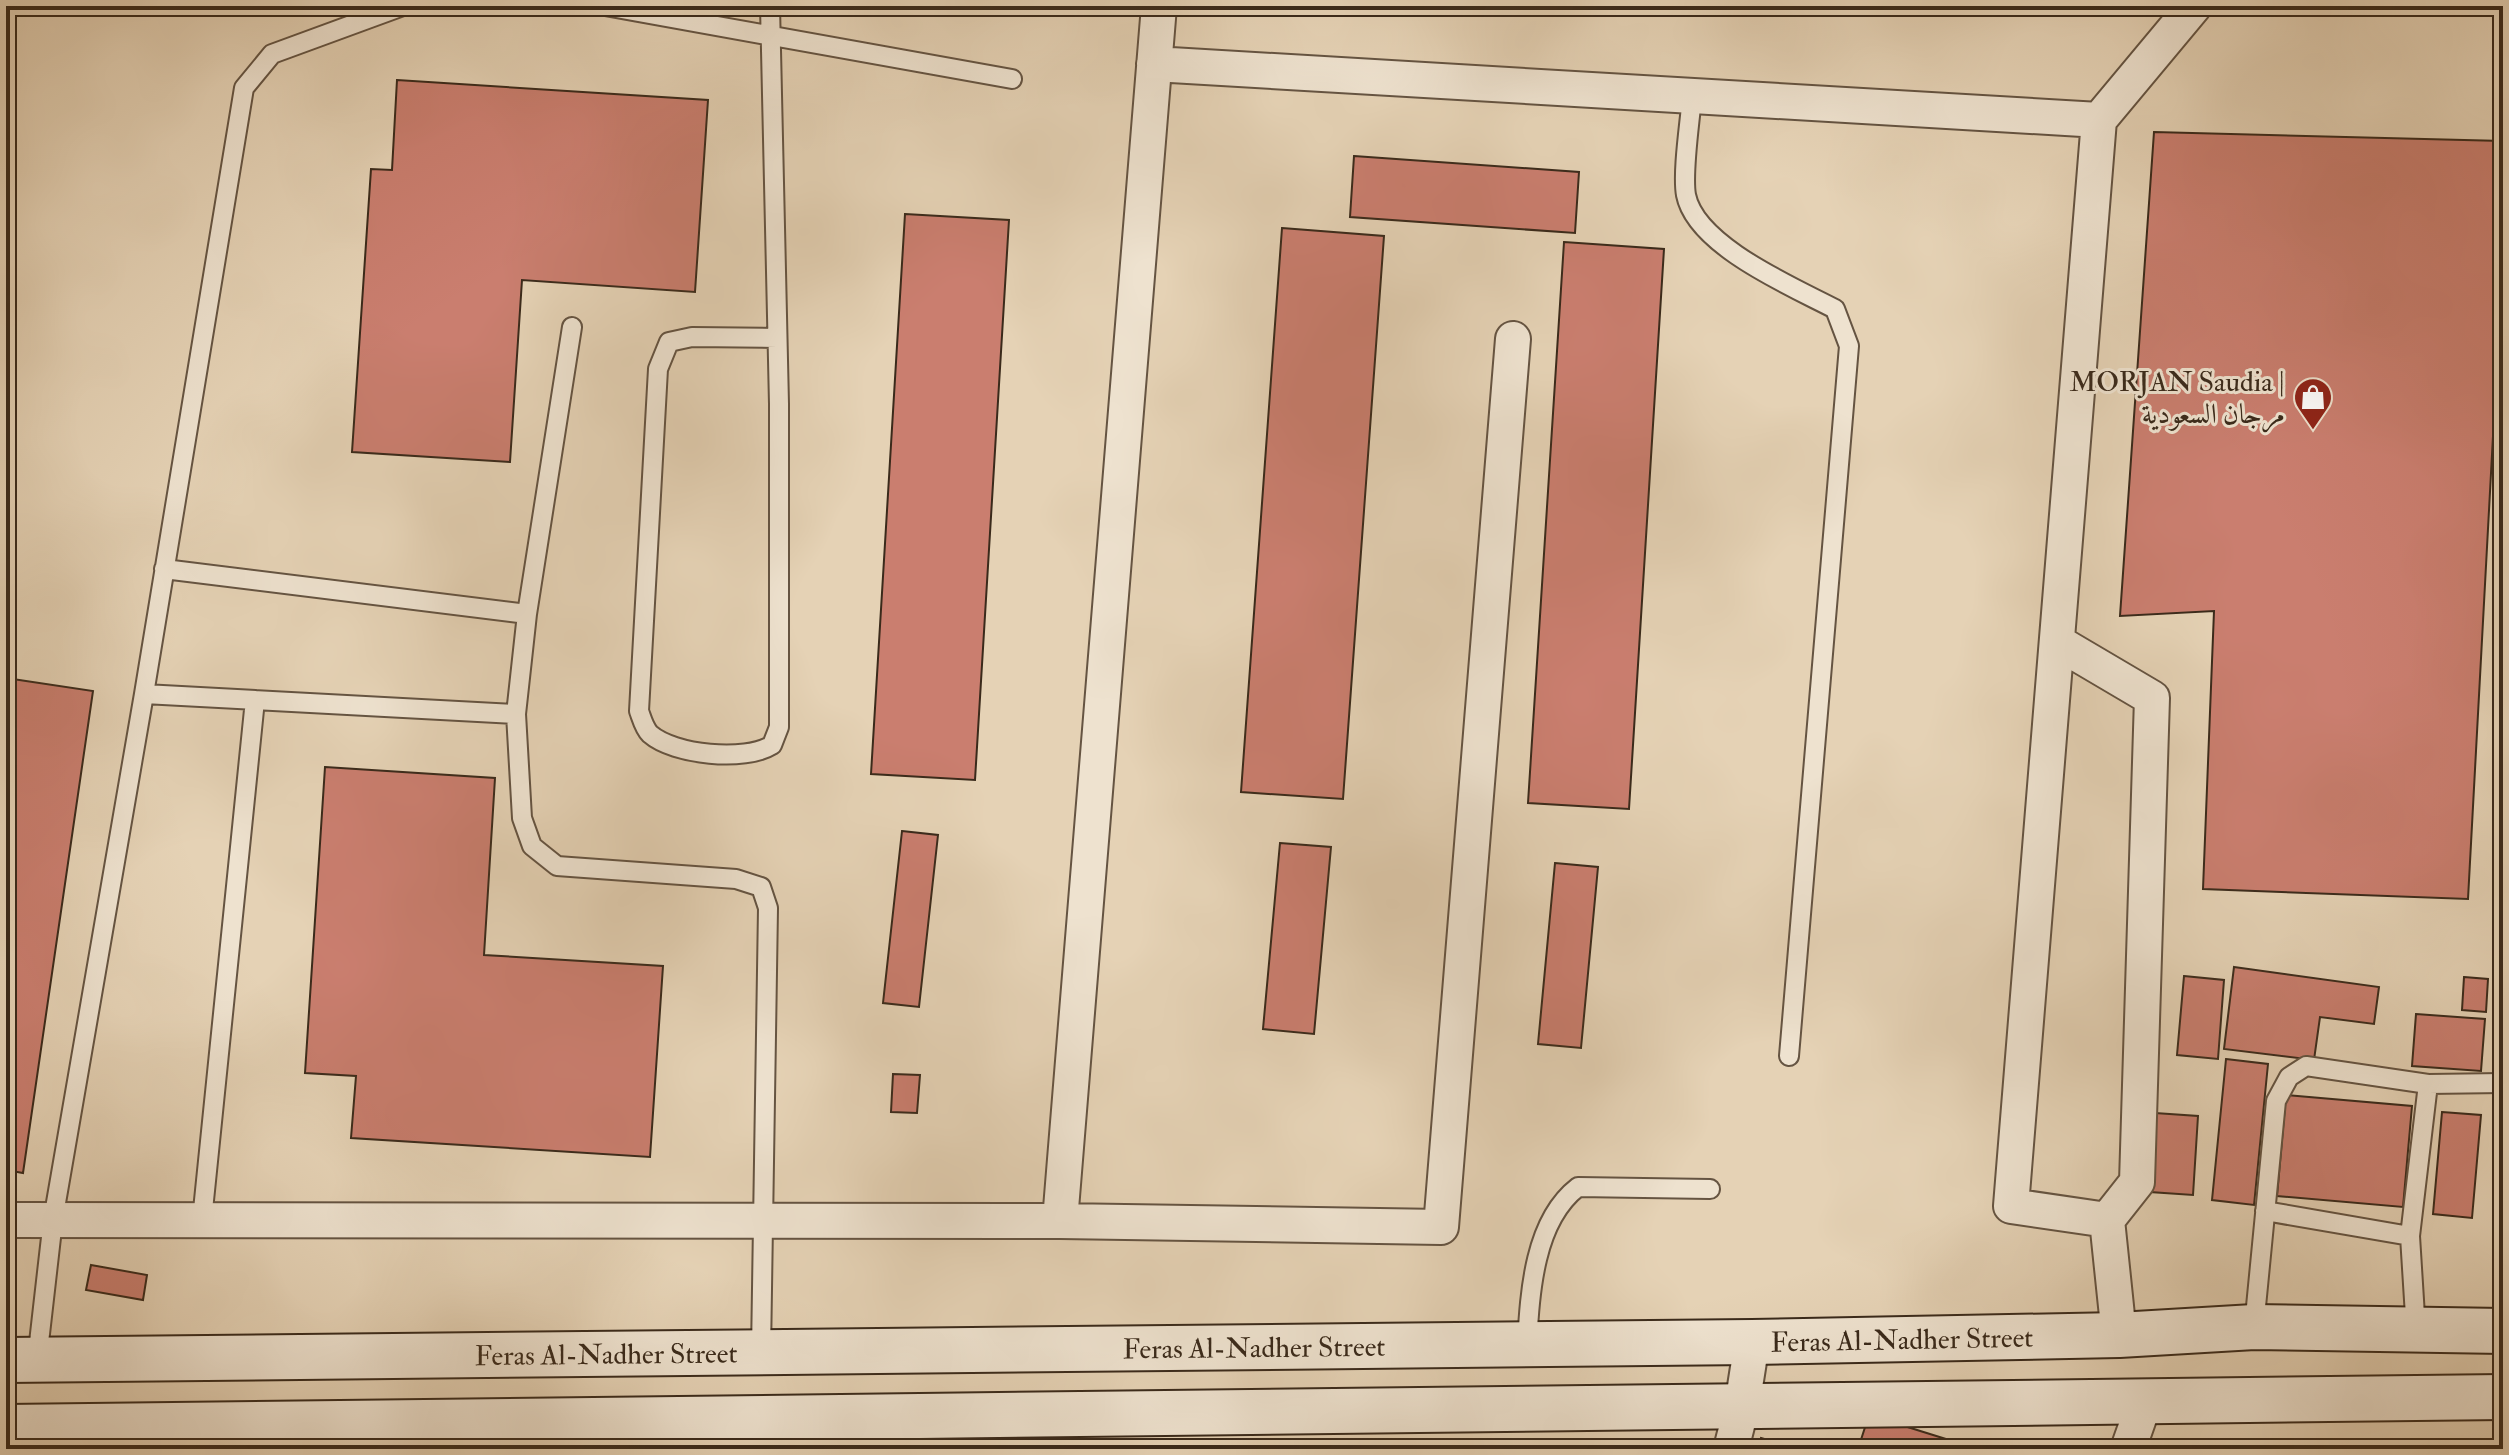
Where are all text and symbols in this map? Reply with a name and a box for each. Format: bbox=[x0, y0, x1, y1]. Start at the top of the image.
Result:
place label: MORJAN Saudia | مرجان السعودية bbox=[2069, 365, 2285, 433]
shop icon: MORJAN Saudia | مرجان السعودية bbox=[2292, 376, 2334, 431]
street label: Feras Al-Nadher Street bbox=[1770, 1321, 2034, 1361]
street label: Feras Al-Nadher Street bbox=[1122, 1330, 1386, 1367]
street label: Feras Al-Nadher Street bbox=[474, 1336, 738, 1374]

